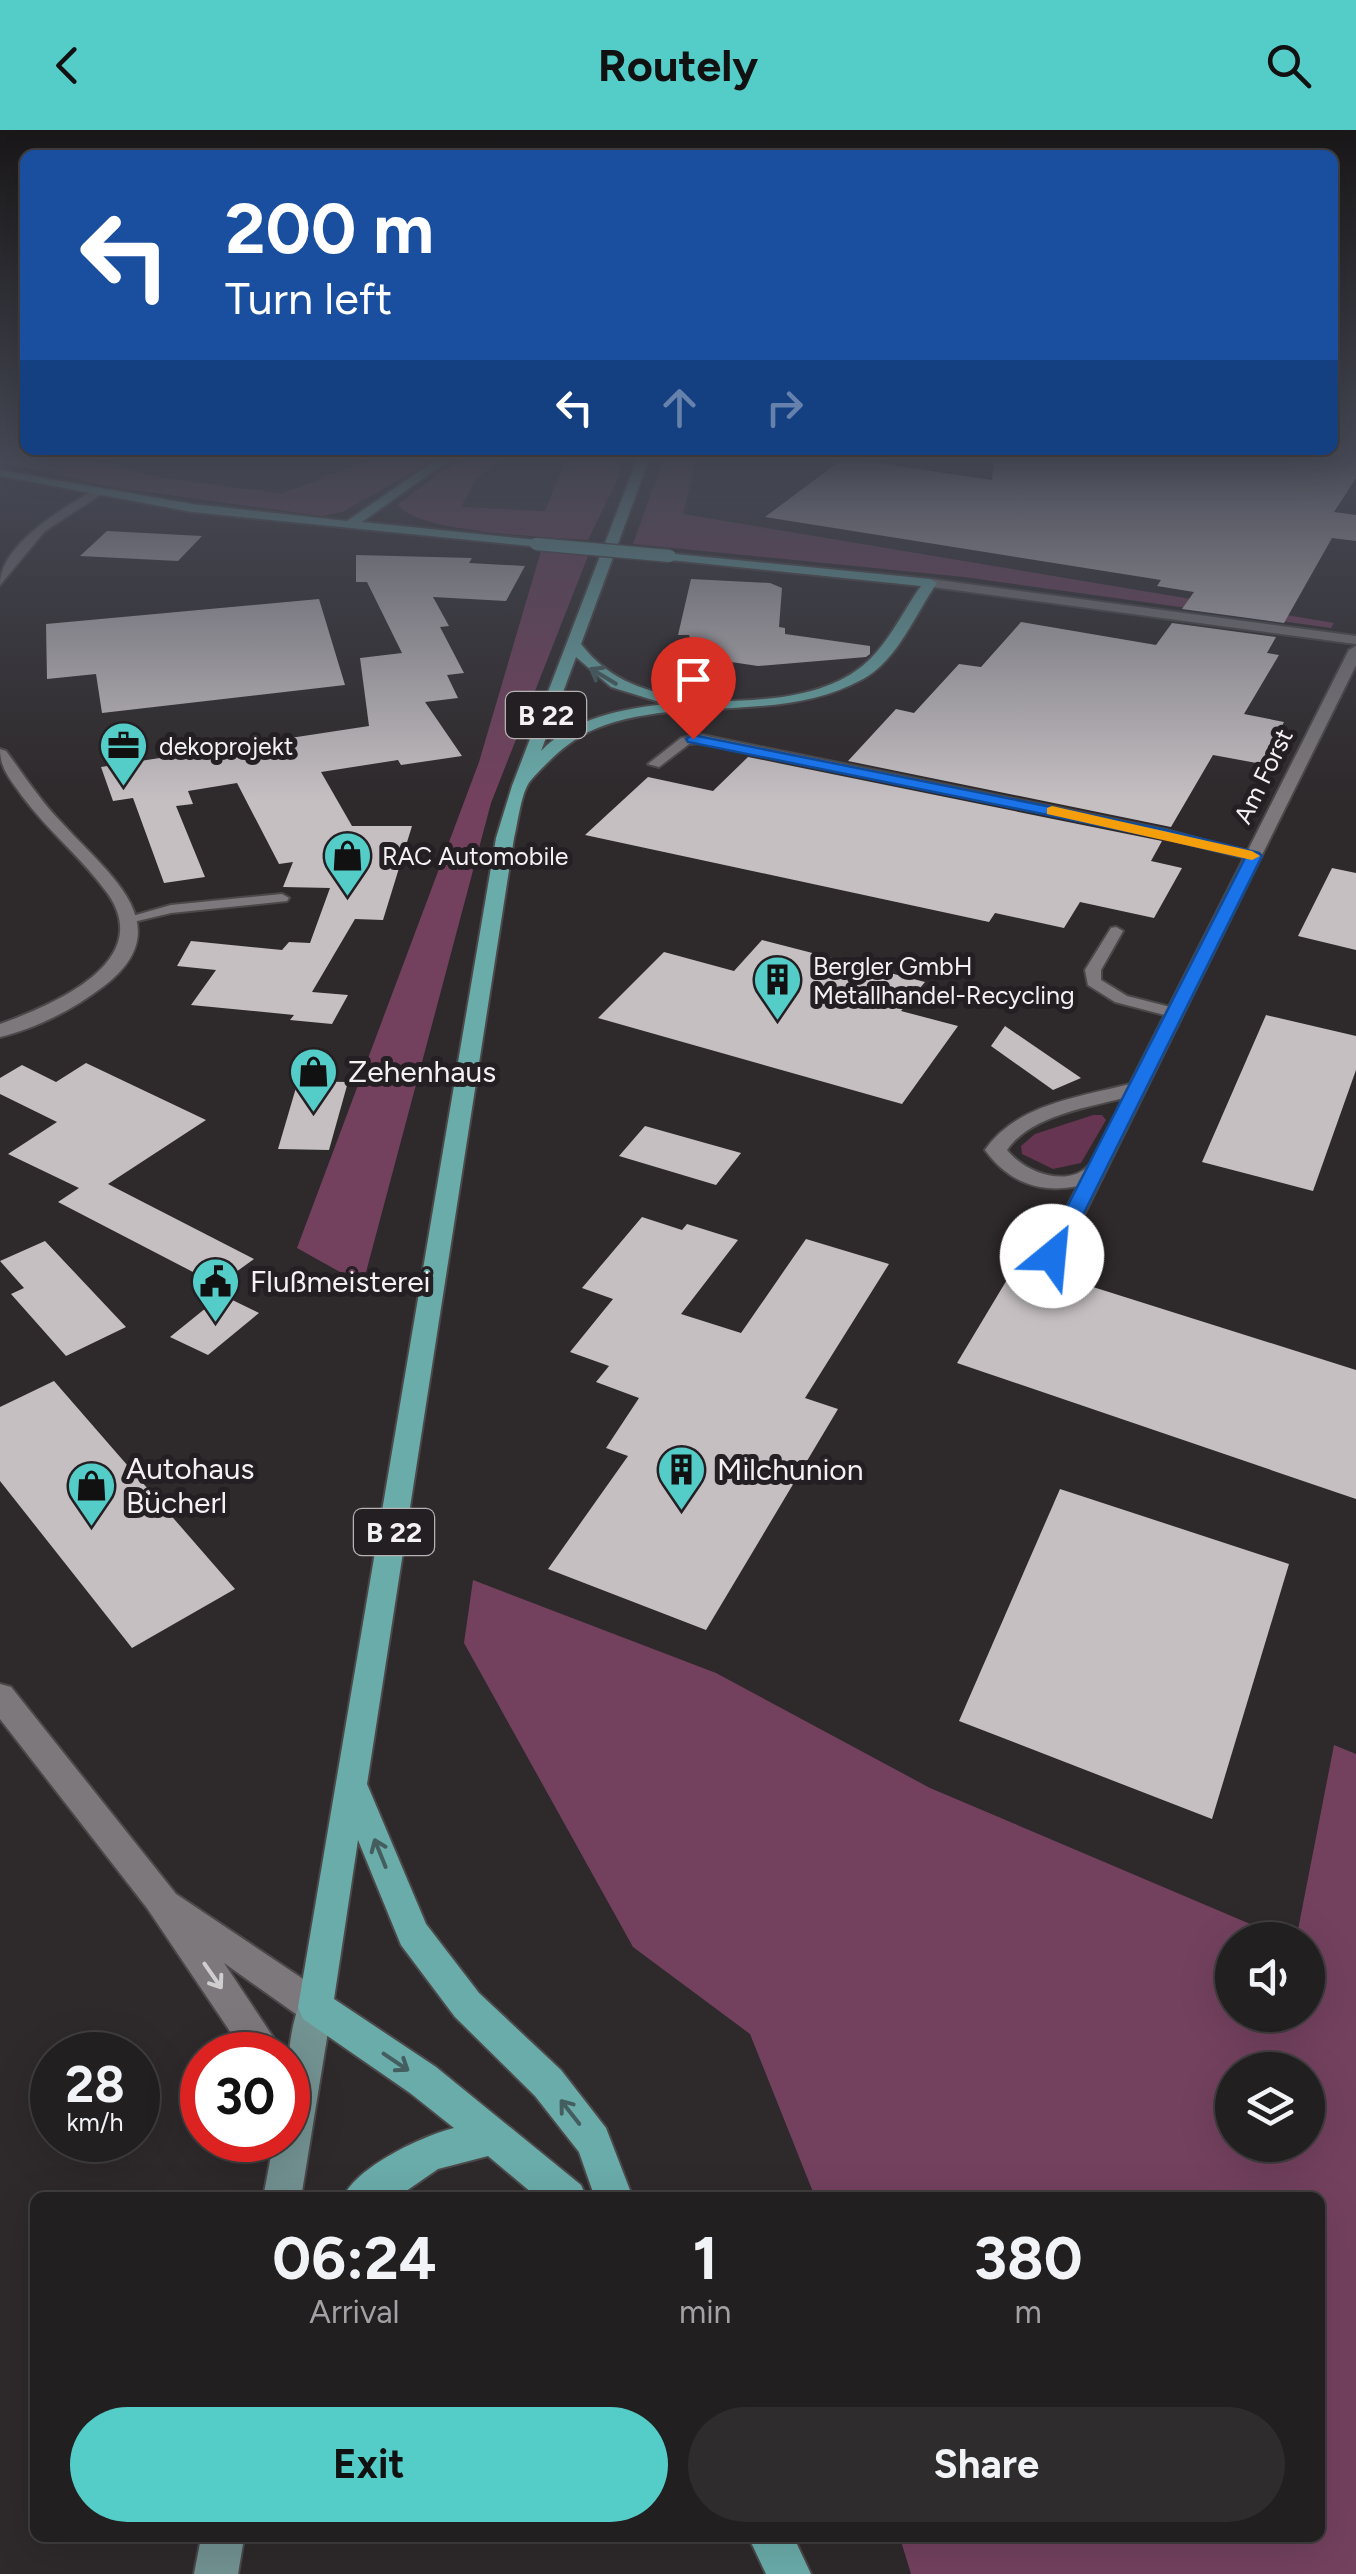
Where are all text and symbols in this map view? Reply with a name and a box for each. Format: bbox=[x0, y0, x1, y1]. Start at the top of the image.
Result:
icon: back bbox=[40, 38, 95, 93]
text: Routely bbox=[598, 38, 758, 92]
icon: search bbox=[1261, 38, 1316, 93]
text: 200 m bbox=[225, 186, 434, 271]
icon: left bbox=[60, 190, 190, 320]
text: Turn left bbox=[225, 271, 392, 325]
icon: left bbox=[547, 380, 602, 435]
icon: ahead bbox=[652, 380, 707, 435]
icon: right bbox=[757, 380, 812, 435]
pin bbox=[651, 637, 736, 740]
icon: arrive bbox=[666, 652, 721, 707]
one-way arrow bbox=[589, 666, 618, 686]
road number: B 22 bbox=[506, 692, 586, 738]
office icon: dekoprojekt bbox=[98, 720, 150, 788]
street label: Am Forst bbox=[1227, 724, 1299, 828]
place label: dekoprojekt bbox=[159, 731, 293, 761]
shop icon: RAC Automobile bbox=[321, 830, 373, 898]
place label: RAC Automobile bbox=[382, 841, 568, 871]
place label: Bergler GmbH Metallhandel-Recycling bbox=[813, 951, 1075, 1010]
building icon: Bergler GmbH Metallhandel-Recycling bbox=[752, 954, 804, 1022]
shop icon: Zehenhaus bbox=[287, 1046, 339, 1114]
place label: Zehenhaus bbox=[348, 1053, 496, 1090]
position arrow bbox=[1000, 1204, 1104, 1308]
public building icon: Flußmeisterei bbox=[189, 1256, 241, 1324]
place label: Flußmeisterei bbox=[250, 1263, 431, 1300]
building icon: Milchunion bbox=[656, 1444, 708, 1512]
place label: Autohaus Bücherl bbox=[126, 1450, 254, 1521]
place label: Milchunion bbox=[717, 1451, 864, 1488]
shop icon: Autohaus Bücherl bbox=[65, 1460, 117, 1528]
road number: B 22 bbox=[354, 1509, 434, 1555]
one-way arrow bbox=[370, 1838, 388, 1869]
map controls bbox=[1215, 1922, 1325, 2162]
button: sound bbox=[1215, 1922, 1325, 2032]
one-way arrow bbox=[202, 1962, 223, 1989]
speed limit sign: 30 bbox=[180, 2032, 310, 2162]
one-way arrow bbox=[381, 2051, 409, 2072]
button: layers bbox=[1215, 2052, 1325, 2162]
text: 28 bbox=[65, 2054, 125, 2115]
one-way arrow bbox=[560, 2099, 581, 2126]
text: km/h bbox=[66, 2107, 124, 2137]
text: 06:24 bbox=[272, 2222, 437, 2294]
text: 1 bbox=[693, 2222, 718, 2294]
text: 380 bbox=[974, 2222, 1083, 2294]
text: Arrival bbox=[309, 2293, 400, 2331]
text: min bbox=[679, 2293, 731, 2331]
text: m bbox=[1015, 2293, 1042, 2331]
button: Exit bbox=[70, 2407, 668, 2522]
button: Share bbox=[688, 2407, 1285, 2522]

